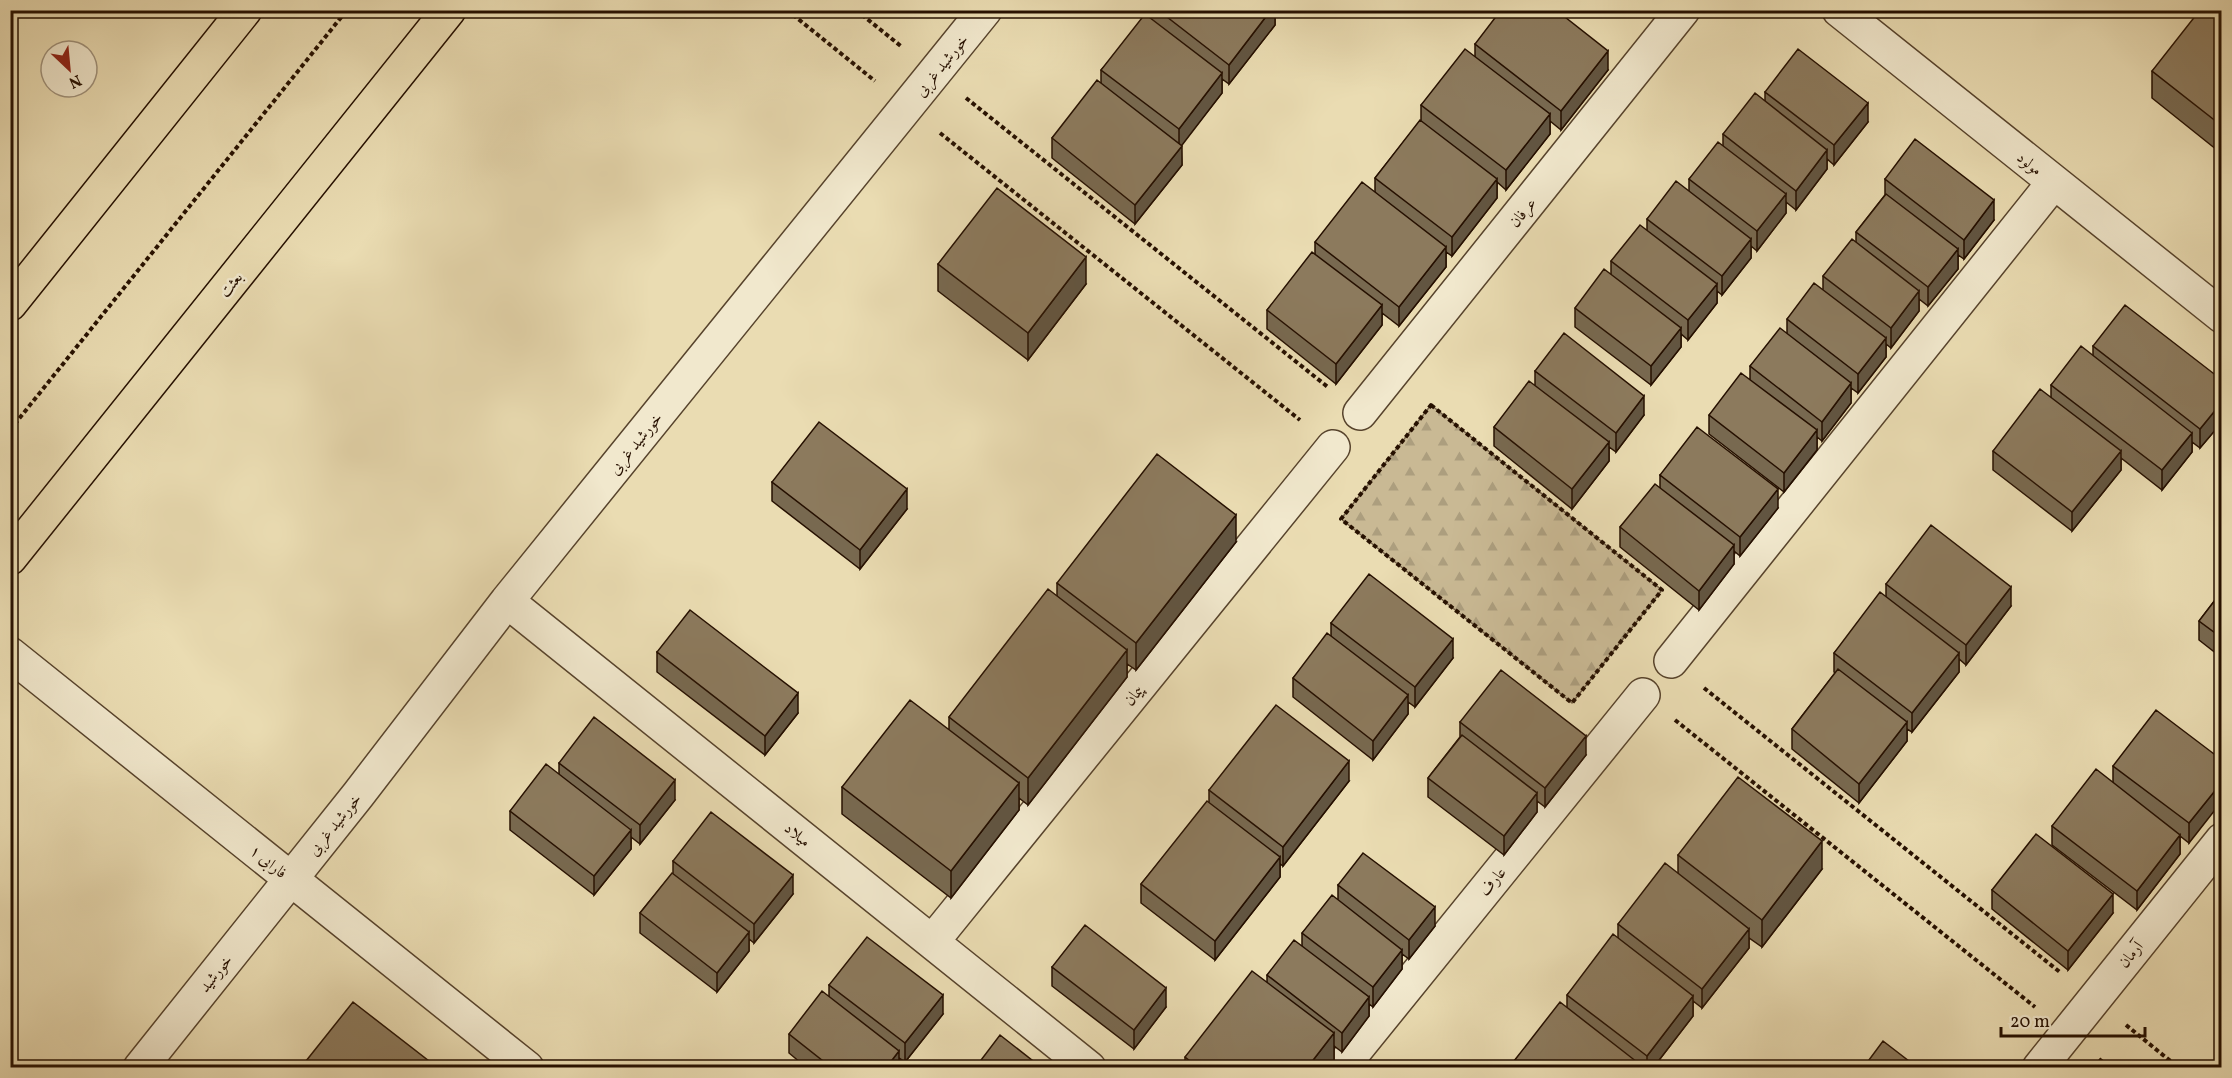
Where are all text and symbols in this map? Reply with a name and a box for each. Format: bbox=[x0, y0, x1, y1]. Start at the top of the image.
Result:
street label: خورشید غربی bbox=[911, 30, 975, 102]
north arrow bbox=[39, 39, 99, 99]
text: N bbox=[64, 68, 85, 93]
street label: مولود bbox=[2011, 147, 2046, 182]
street label: عرفان bbox=[1505, 194, 1542, 233]
street label: بعثت bbox=[215, 268, 249, 303]
street label: خورشید غربی bbox=[605, 408, 669, 480]
street label: پیمان bbox=[1119, 680, 1151, 711]
street label: خورشید غربی bbox=[304, 789, 368, 861]
street label: میلاد bbox=[779, 818, 815, 853]
street label: فارابی ۱ bbox=[244, 841, 291, 884]
street label: عارف bbox=[1475, 863, 1512, 902]
street label: آرمان bbox=[2114, 936, 2150, 973]
street label: خورشید bbox=[194, 951, 239, 998]
scale bar bbox=[2001, 1000, 2145, 1038]
text: 20 m bbox=[2010, 1010, 2050, 1035]

